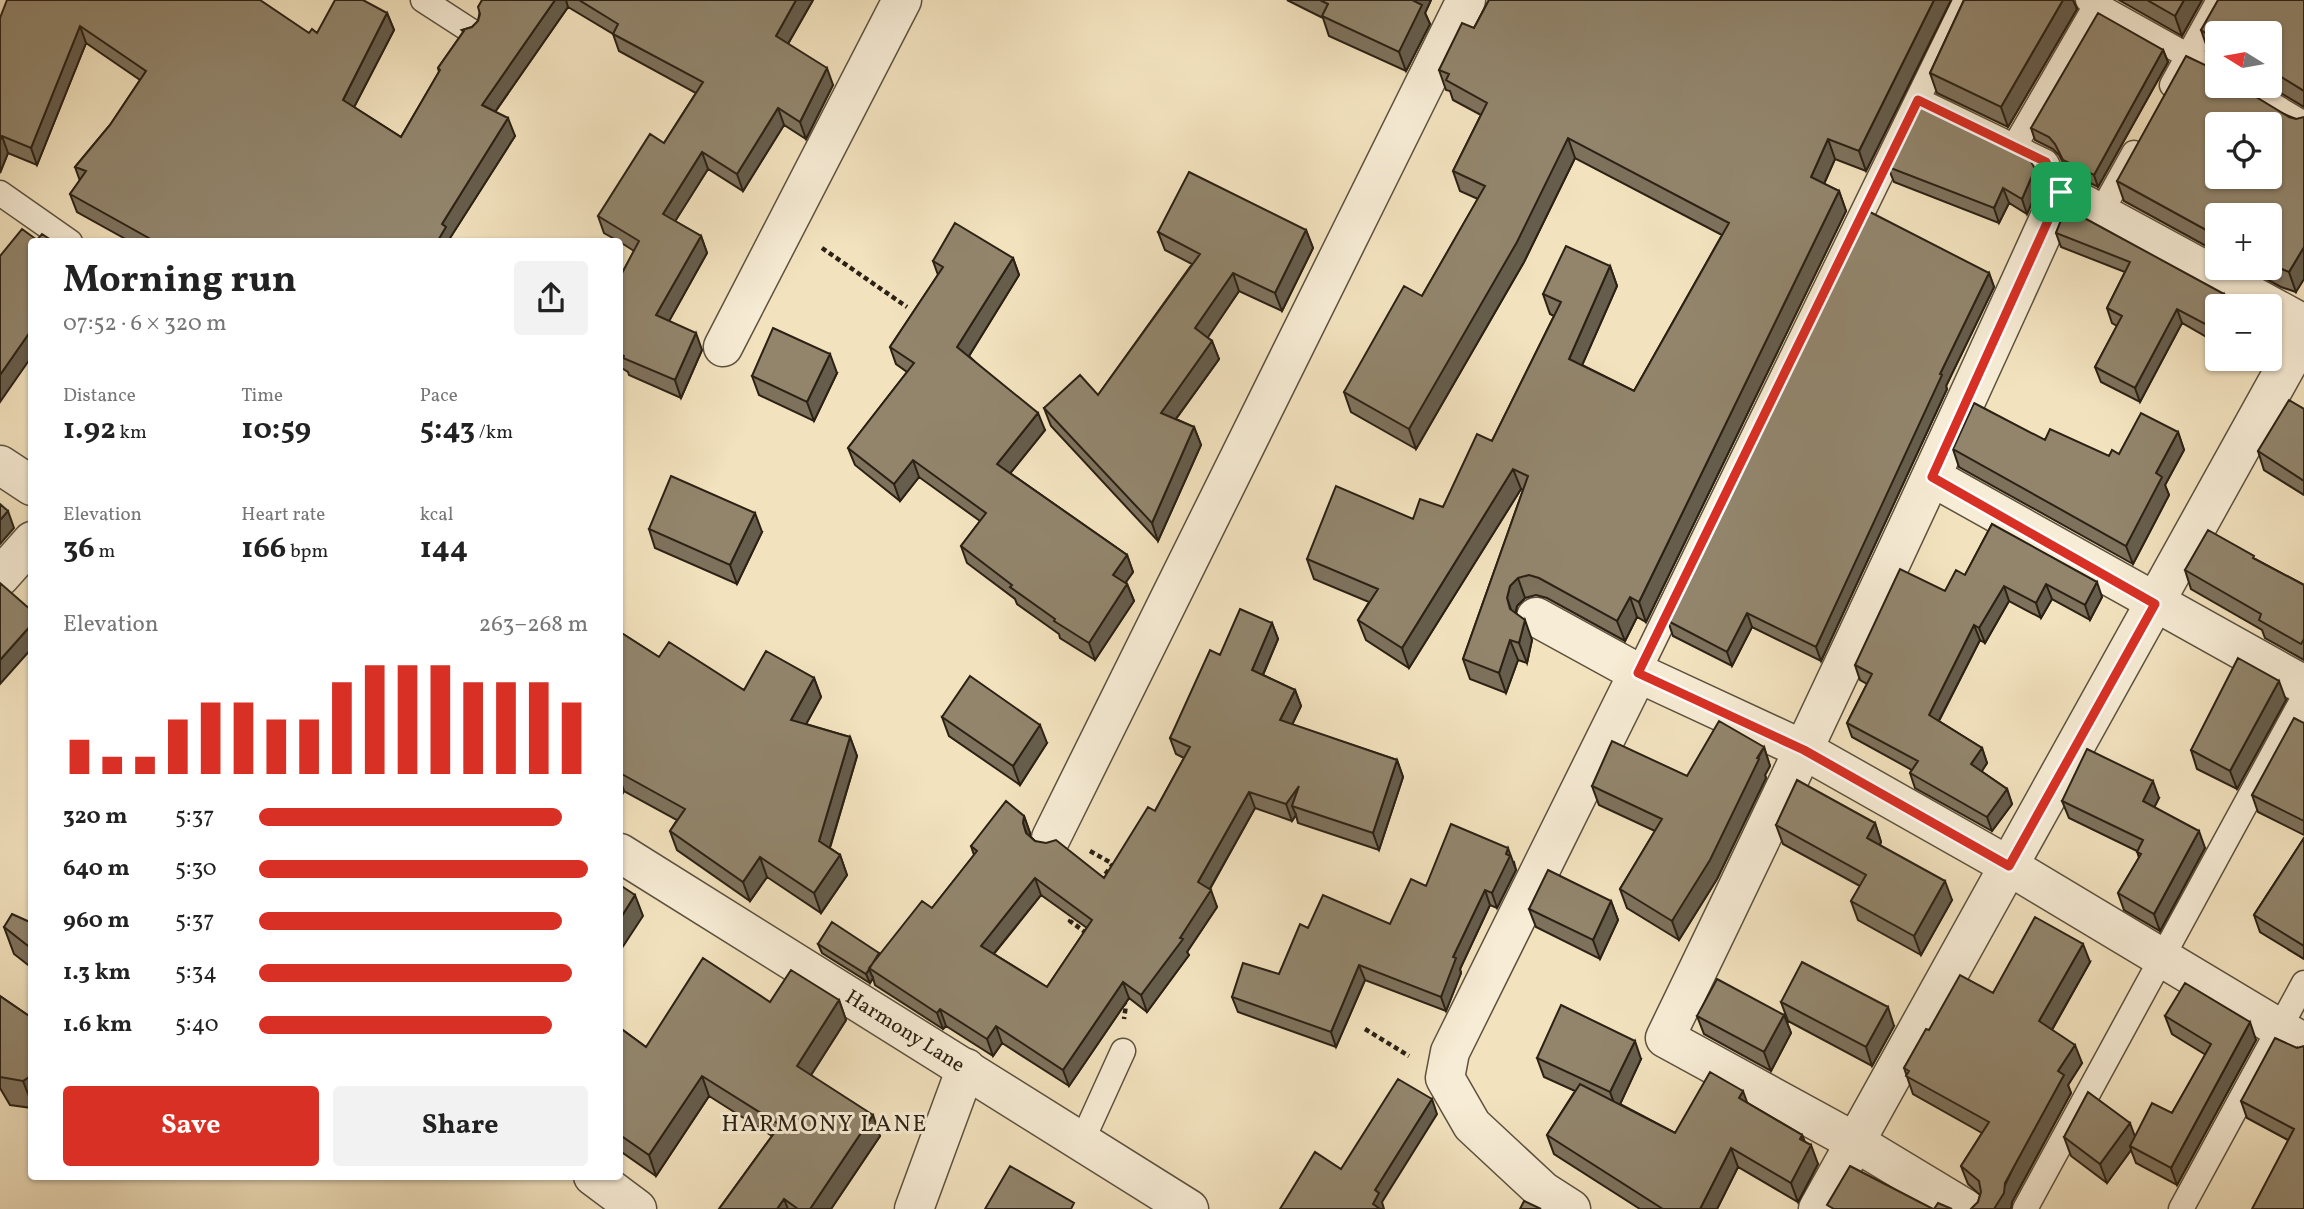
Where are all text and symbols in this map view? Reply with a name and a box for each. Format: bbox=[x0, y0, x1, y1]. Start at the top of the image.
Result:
north arrow bbox=[2205, 21, 2282, 98]
map controls bbox=[2205, 21, 2282, 371]
button: locate bbox=[2205, 112, 2282, 189]
pin bbox=[2031, 162, 2091, 222]
icon: arrive bbox=[2042, 173, 2080, 211]
button: + bbox=[2205, 203, 2282, 280]
text: Morning run bbox=[63, 255, 297, 308]
button: share bbox=[514, 261, 588, 335]
button: − bbox=[2205, 294, 2282, 371]
text: 07:52 · 6 × 320 m bbox=[63, 308, 227, 340]
text: Distance bbox=[63, 383, 136, 409]
text: Time bbox=[241, 383, 283, 409]
text: Pace bbox=[420, 383, 458, 409]
text: 1.92 bbox=[63, 409, 116, 451]
text: 10:59 bbox=[241, 409, 311, 451]
text: 5:43 bbox=[420, 409, 475, 451]
text: km bbox=[116, 420, 147, 446]
text: /km bbox=[475, 420, 513, 446]
text: Elevation bbox=[63, 502, 142, 528]
text: Heart rate bbox=[241, 502, 325, 528]
text: kcal bbox=[420, 502, 453, 528]
text: 36 bbox=[63, 528, 95, 570]
text: 166 bbox=[241, 528, 286, 570]
text: 144 bbox=[420, 528, 468, 570]
text: m bbox=[95, 539, 115, 565]
text: bpm bbox=[286, 539, 328, 565]
text: Elevation bbox=[63, 609, 159, 641]
text: 263–268 m bbox=[479, 609, 588, 641]
text: 320 m bbox=[63, 801, 128, 833]
text: 5:37 bbox=[175, 801, 214, 833]
text: 640 m bbox=[63, 853, 130, 885]
text: 5:30 bbox=[175, 853, 217, 885]
text: 960 m bbox=[63, 905, 130, 937]
text: 5:37 bbox=[175, 905, 214, 937]
text: 1.3 km bbox=[63, 957, 131, 989]
text: 5:34 bbox=[175, 957, 217, 989]
street label: Harmony Lane bbox=[839, 983, 970, 1080]
text: 1.6 km bbox=[63, 1009, 132, 1041]
text: 5:40 bbox=[175, 1009, 219, 1041]
button: Save bbox=[63, 1086, 319, 1166]
button: Share bbox=[333, 1086, 588, 1166]
district label: HARMONY LANE bbox=[722, 1109, 928, 1141]

